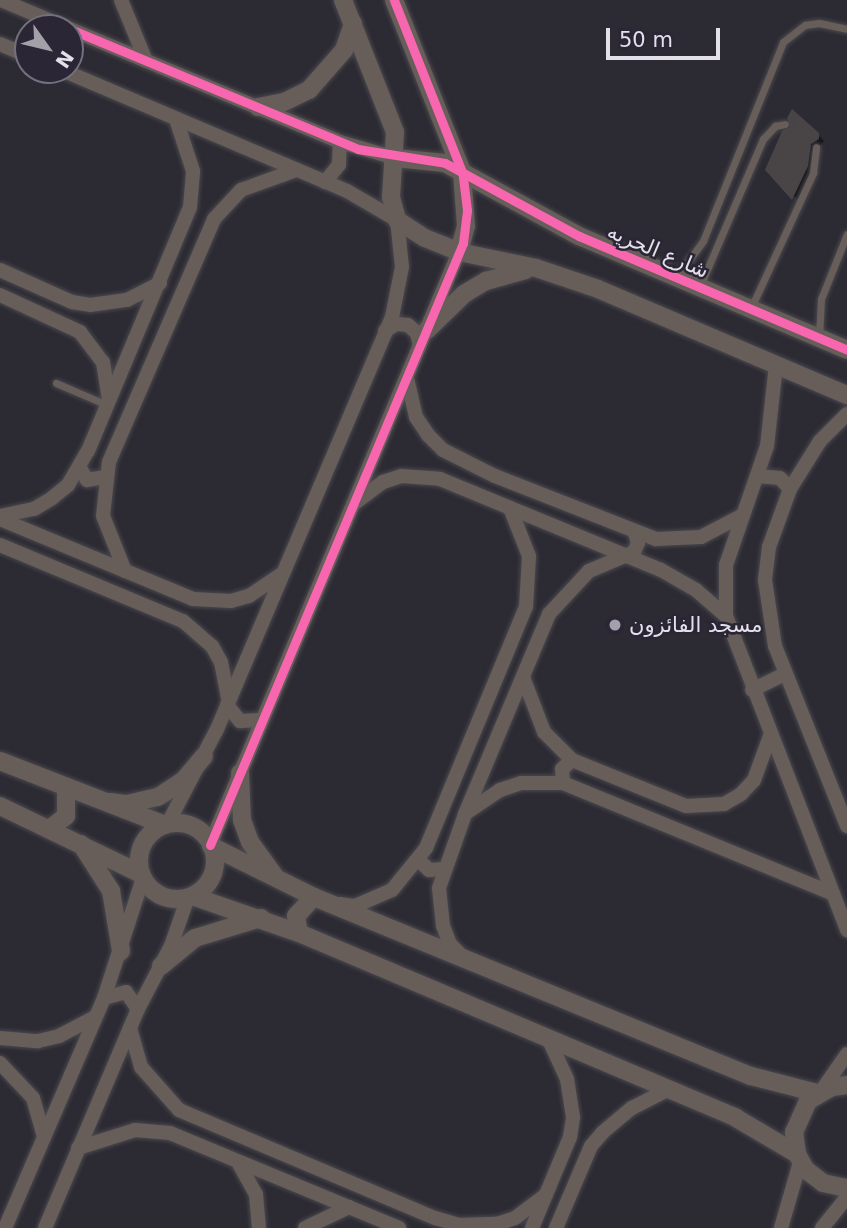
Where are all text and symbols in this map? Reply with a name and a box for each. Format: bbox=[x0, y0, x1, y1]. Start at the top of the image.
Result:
north arrow bbox=[14, 14, 84, 84]
scale bar bbox=[609, 14, 723, 58]
text: 50 m bbox=[619, 28, 673, 52]
text: N bbox=[51, 47, 78, 72]
street label: شارع الحريه bbox=[603, 218, 713, 284]
place label: مسجد الفائزون bbox=[629, 612, 762, 638]
marker: مسجد الفائزون bbox=[607, 617, 623, 633]

